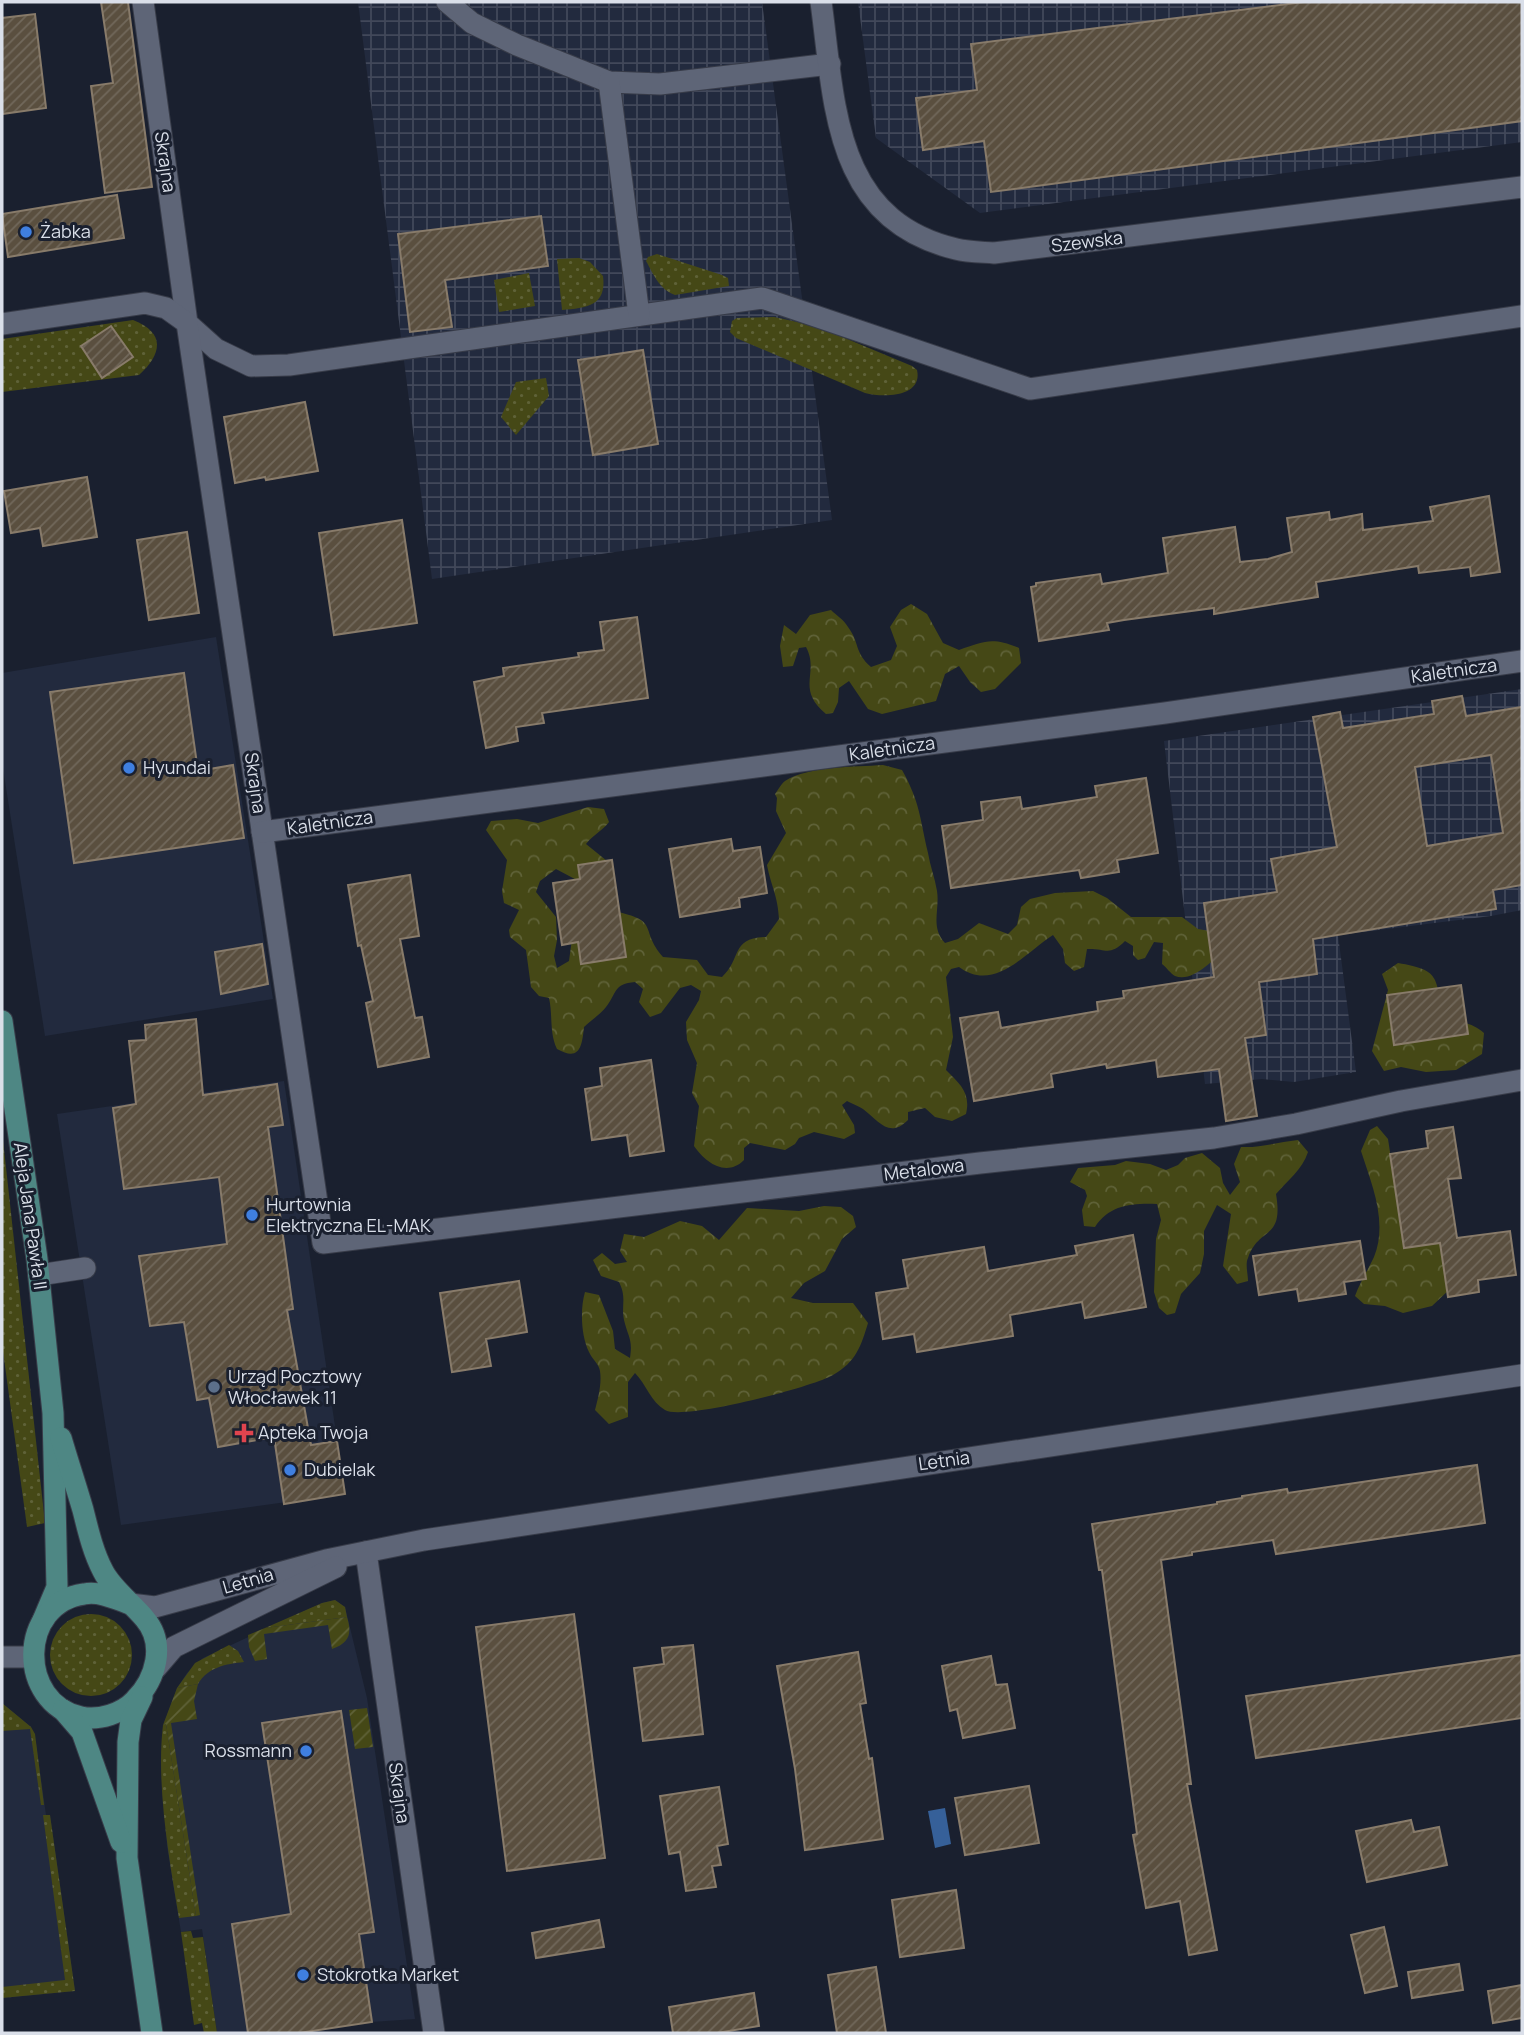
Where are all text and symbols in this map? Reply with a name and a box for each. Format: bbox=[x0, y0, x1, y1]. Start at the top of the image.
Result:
street label: Skrajna bbox=[150, 130, 182, 194]
place label: Żabka bbox=[40, 219, 91, 243]
marker: Żabka bbox=[18, 224, 34, 240]
street label: Szewska bbox=[1050, 225, 1124, 257]
street label: Kaletnicza bbox=[1409, 652, 1498, 688]
street label: Kaletnicza bbox=[847, 730, 936, 766]
street label: Skrajna bbox=[240, 751, 272, 815]
place label: Hyundai bbox=[143, 755, 211, 779]
marker: Hyundai bbox=[121, 760, 137, 776]
street label: Kaletnicza bbox=[285, 804, 374, 840]
street label: Aleja Jana Pawła II bbox=[9, 1141, 53, 1291]
street label: Metalowa bbox=[882, 1152, 965, 1186]
place label: Hurtownia Elektryczna EL-MAK bbox=[266, 1192, 431, 1237]
marker: Hurtownia Elektryczna EL-MAK bbox=[244, 1207, 260, 1223]
place label: Urząd Pocztowy Włocławek 11 bbox=[228, 1364, 362, 1409]
marker: Urząd Pocztowy Włocławek 11 bbox=[206, 1379, 222, 1395]
place label: Apteka Twoja bbox=[258, 1420, 368, 1444]
marker: Apteka Twoja bbox=[236, 1425, 252, 1441]
street label: Letnia bbox=[917, 1445, 971, 1475]
place label: Dubielak bbox=[304, 1457, 376, 1481]
marker: Dubielak bbox=[282, 1462, 298, 1478]
street label: Letnia bbox=[220, 1561, 276, 1599]
place label: Rossmann bbox=[205, 1738, 292, 1762]
marker: Rossmann bbox=[298, 1743, 314, 1759]
street label: Skrajna bbox=[384, 1761, 416, 1825]
place label: Stokrotka Market bbox=[317, 1962, 459, 1986]
marker: Stokrotka Market bbox=[295, 1967, 311, 1983]

